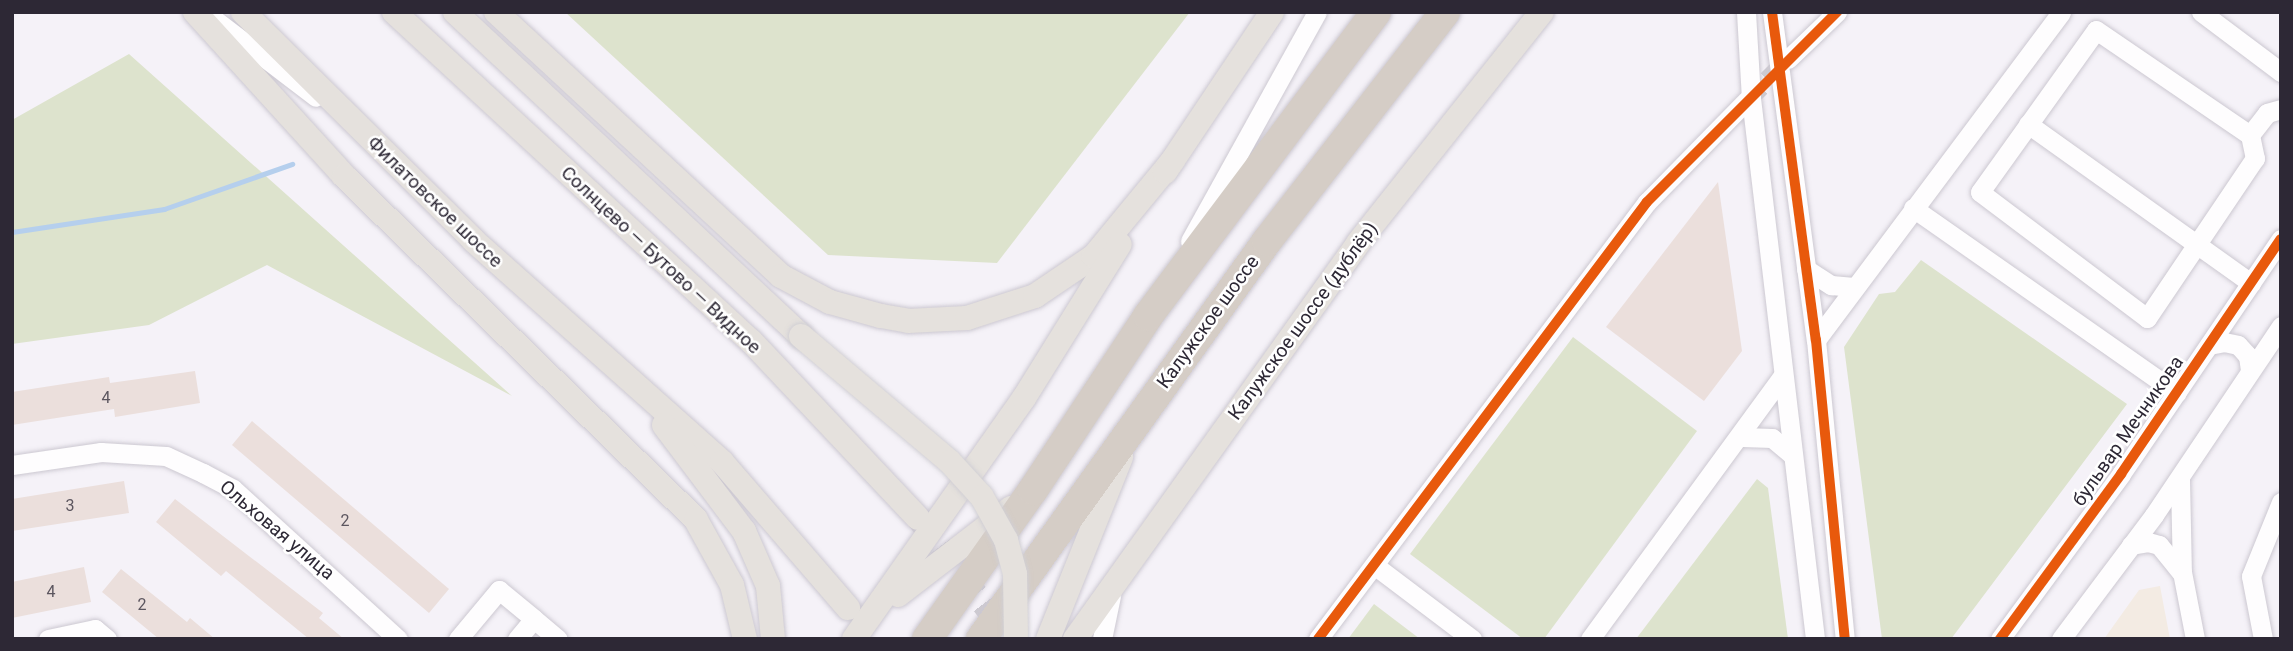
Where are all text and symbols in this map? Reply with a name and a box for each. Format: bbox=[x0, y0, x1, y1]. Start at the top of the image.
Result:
street label: Филатовское шоссе bbox=[363, 132, 507, 272]
street label: Солнцево — Бутово — Видное bbox=[556, 161, 766, 359]
street label: Калужское шоссе (дублёр) bbox=[1223, 218, 1383, 424]
street label: Калужское шоссе bbox=[1152, 251, 1264, 393]
street label: бульвар Мечникова bbox=[2068, 352, 2188, 510]
house number: 4 bbox=[102, 388, 110, 408]
street label: Ольховая улица bbox=[215, 475, 339, 585]
house number: 3 bbox=[66, 496, 74, 516]
house number: 2 bbox=[341, 511, 349, 531]
house number: 4 bbox=[47, 582, 55, 602]
house number: 2 bbox=[138, 595, 146, 615]

